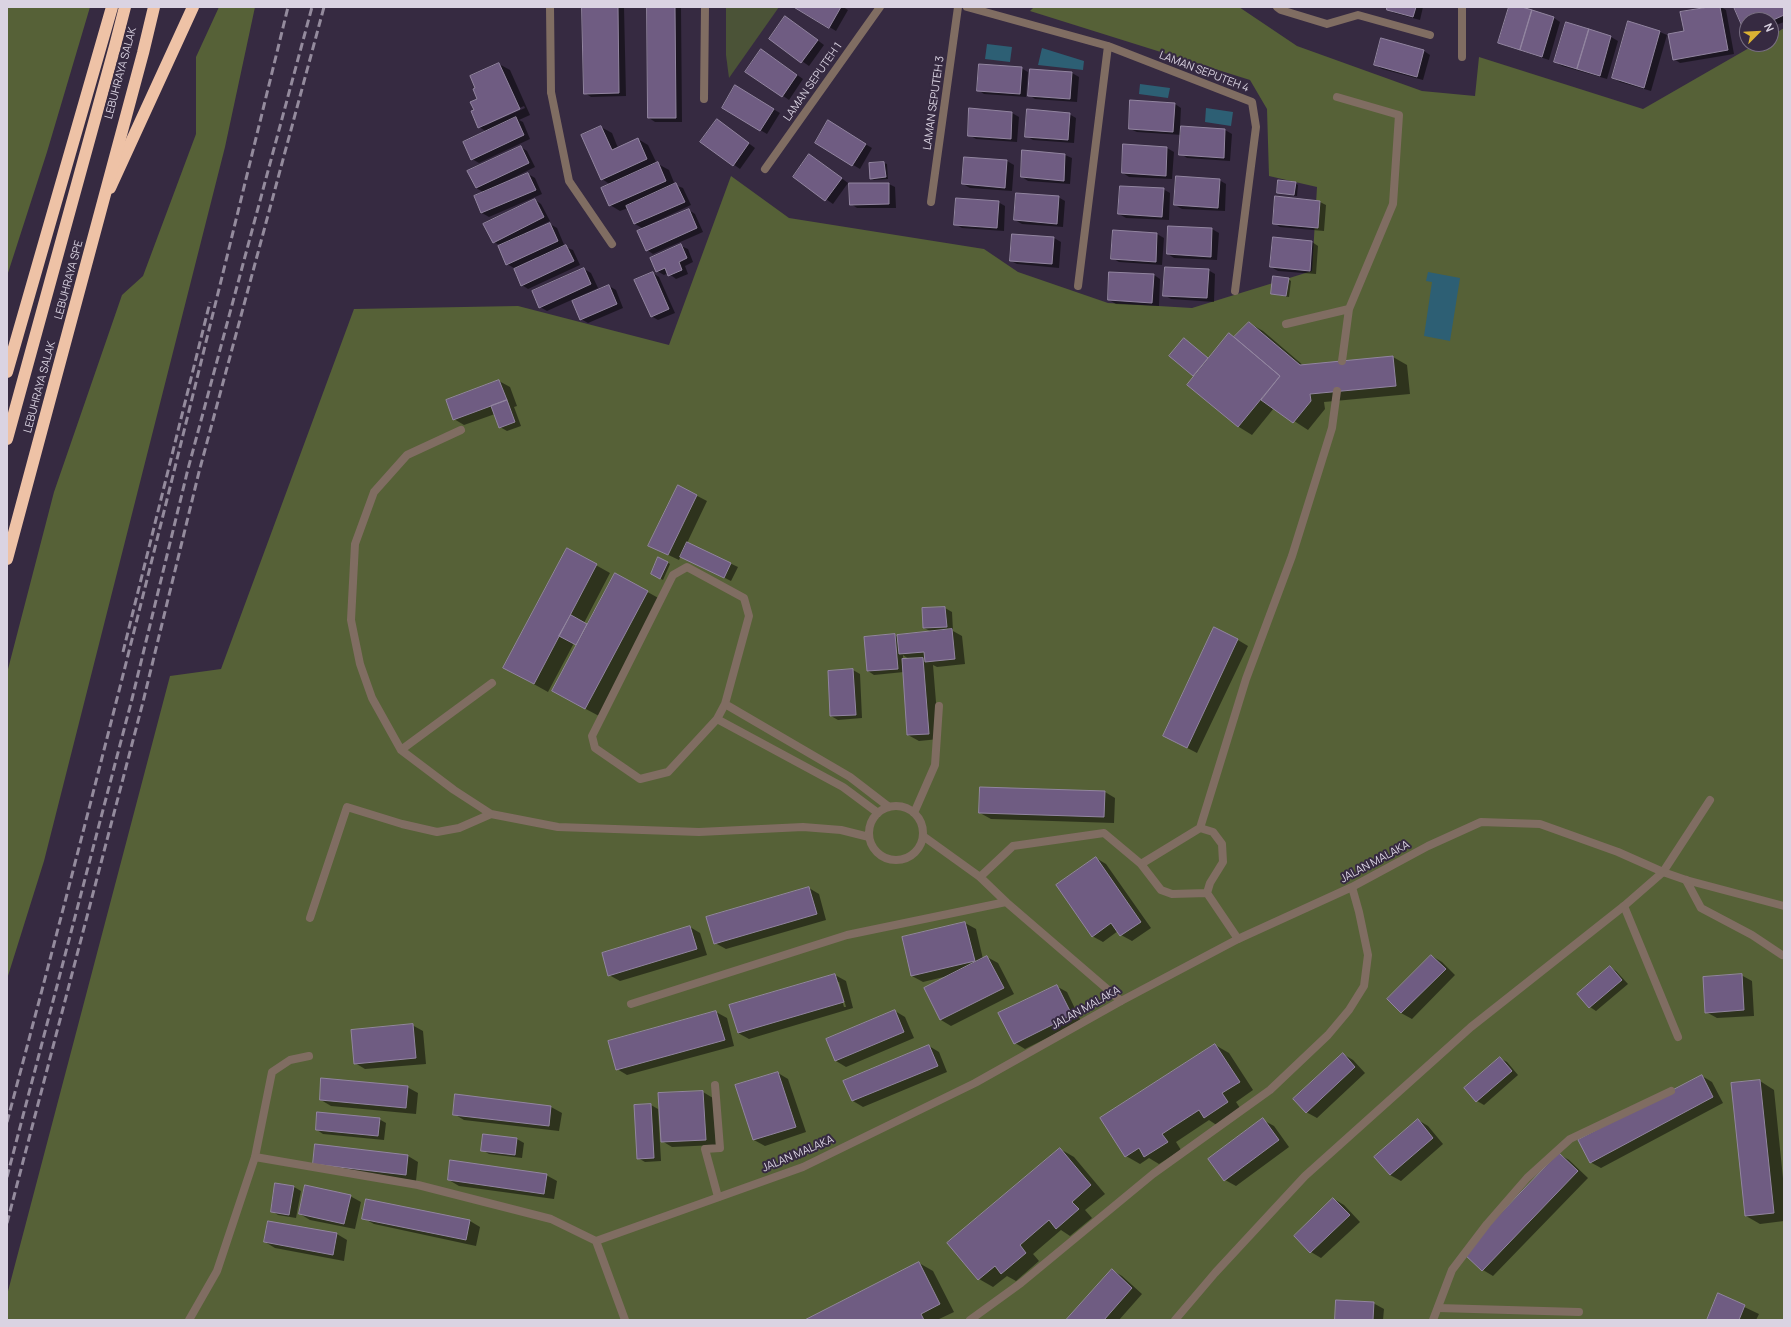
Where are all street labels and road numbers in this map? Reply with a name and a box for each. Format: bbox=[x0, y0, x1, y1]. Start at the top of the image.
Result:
street label: LEBUHRAYA SALAK bbox=[102, 26, 140, 120]
street label: LAMAN SEPUTEH 1 bbox=[781, 40, 845, 124]
street label: LAMAN SEPUTEH 4 bbox=[1157, 49, 1251, 95]
street label: LAMAN SEPUTEH 3 bbox=[921, 55, 947, 151]
street label: LEBUHRAYA SPE bbox=[52, 239, 86, 321]
street label: LEBUHRAYA SALAK bbox=[21, 340, 59, 434]
street label: JALAN MALAKA bbox=[1338, 838, 1412, 886]
street label: JALAN MALAKA bbox=[1049, 984, 1123, 1032]
street label: JALAN MALAKA bbox=[760, 1133, 836, 1175]

